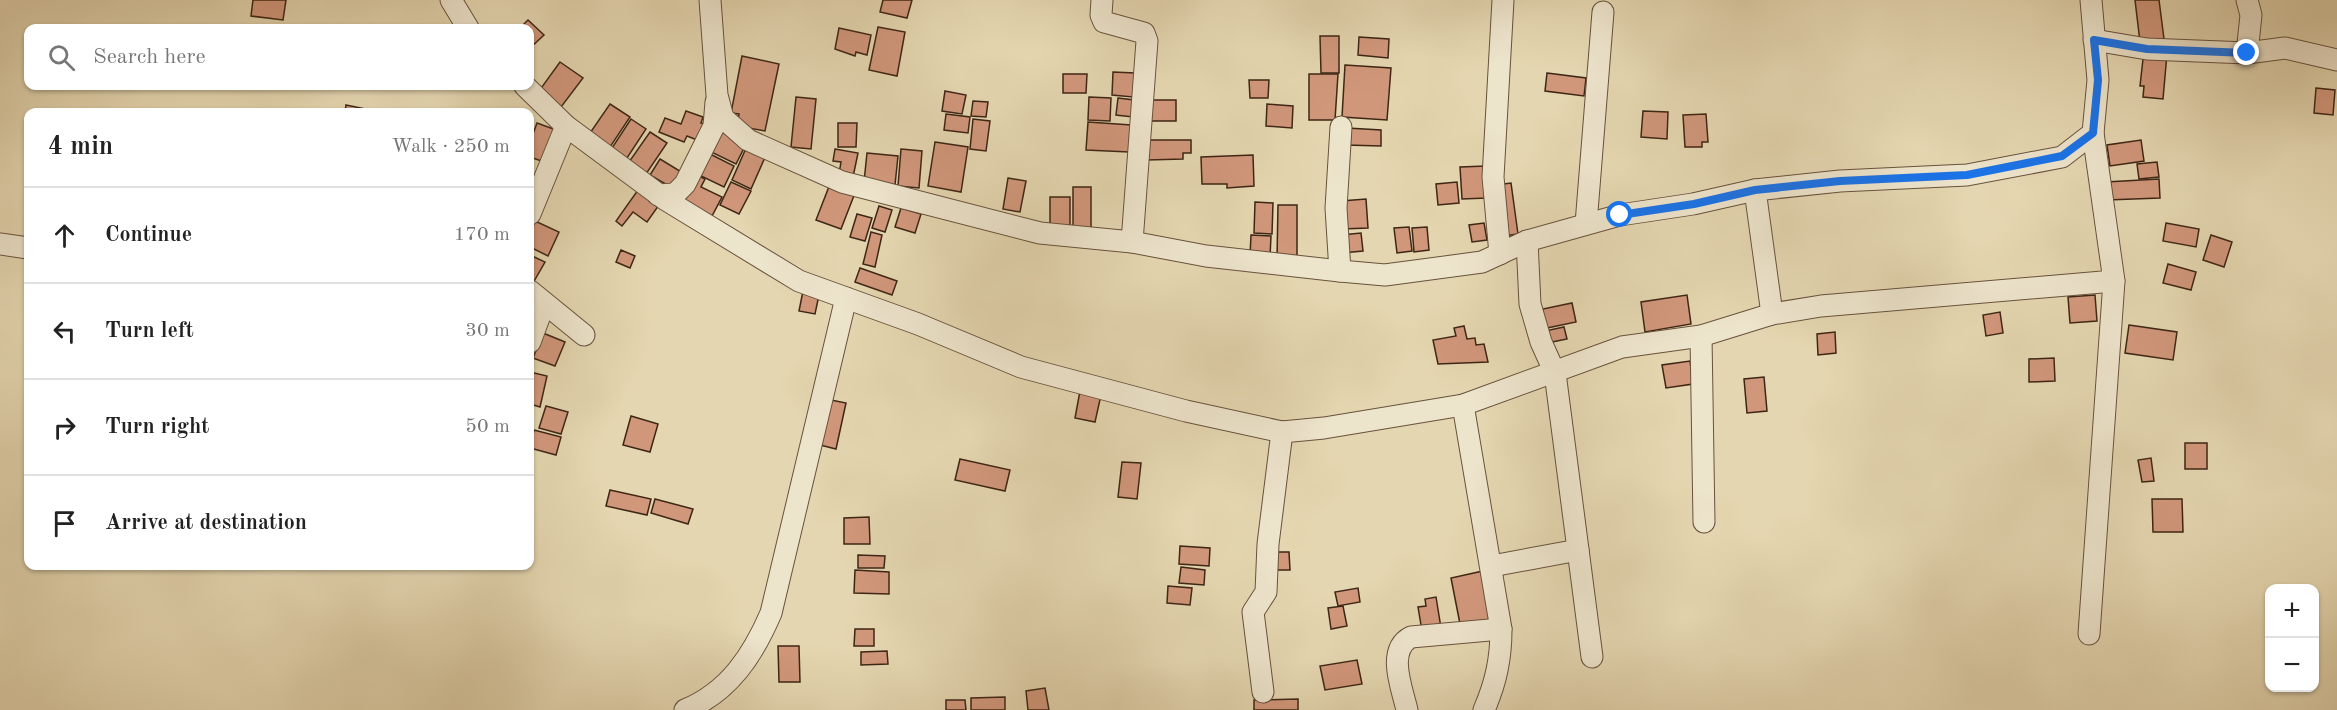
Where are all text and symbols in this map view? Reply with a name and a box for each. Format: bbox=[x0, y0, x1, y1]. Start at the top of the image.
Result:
search box bbox=[24, 24, 534, 90]
route end bbox=[2233, 39, 2259, 65]
icon: search bbox=[45, 41, 78, 74]
text: Search here bbox=[93, 46, 206, 68]
text: 4 min bbox=[48, 134, 113, 160]
text: Walk · 250 m bbox=[391, 137, 510, 157]
route start bbox=[1606, 201, 1632, 227]
icon: ahead bbox=[48, 219, 81, 252]
text: Continue bbox=[105, 224, 192, 246]
text: 170 m bbox=[454, 225, 510, 245]
icon: left bbox=[48, 315, 81, 348]
text: Turn left bbox=[105, 320, 194, 342]
text: 30 m bbox=[465, 321, 510, 341]
icon: right bbox=[48, 411, 81, 444]
text: Turn right bbox=[105, 416, 209, 438]
text: 50 m bbox=[465, 417, 510, 437]
icon: arrive bbox=[48, 507, 81, 540]
text: Arrive at destination bbox=[105, 512, 307, 534]
map controls bbox=[2265, 584, 2319, 692]
button: + bbox=[2265, 584, 2319, 638]
button: − bbox=[2265, 638, 2319, 692]

